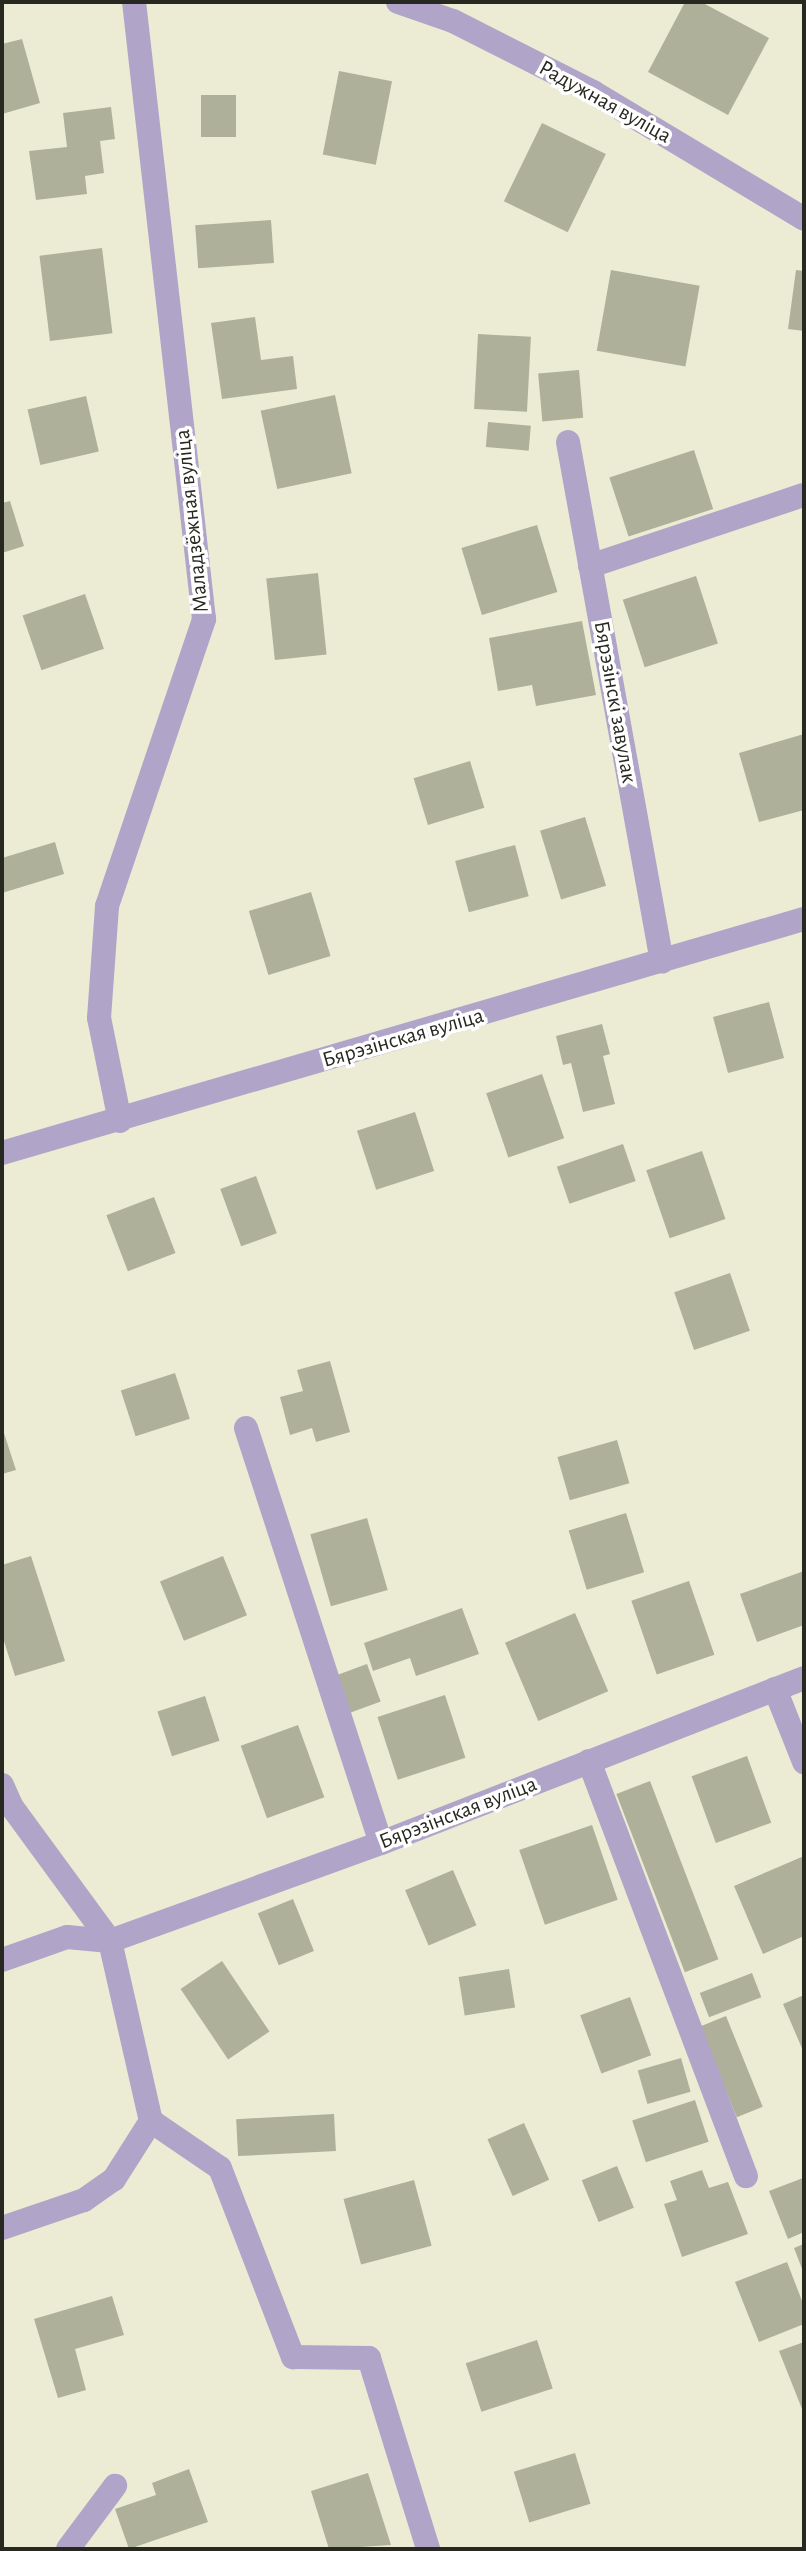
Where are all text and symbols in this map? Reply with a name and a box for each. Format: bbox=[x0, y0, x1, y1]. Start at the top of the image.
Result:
street label: Радужная вуліца bbox=[534, 55, 676, 149]
street label: Маладзёжная вуліца bbox=[169, 428, 215, 614]
street label: Бярэзінскі завулак bbox=[588, 619, 642, 785]
street label: Бярэзінская вуліца bbox=[319, 1002, 487, 1074]
street label: Бярэзінская вуліца bbox=[375, 1771, 541, 1855]

